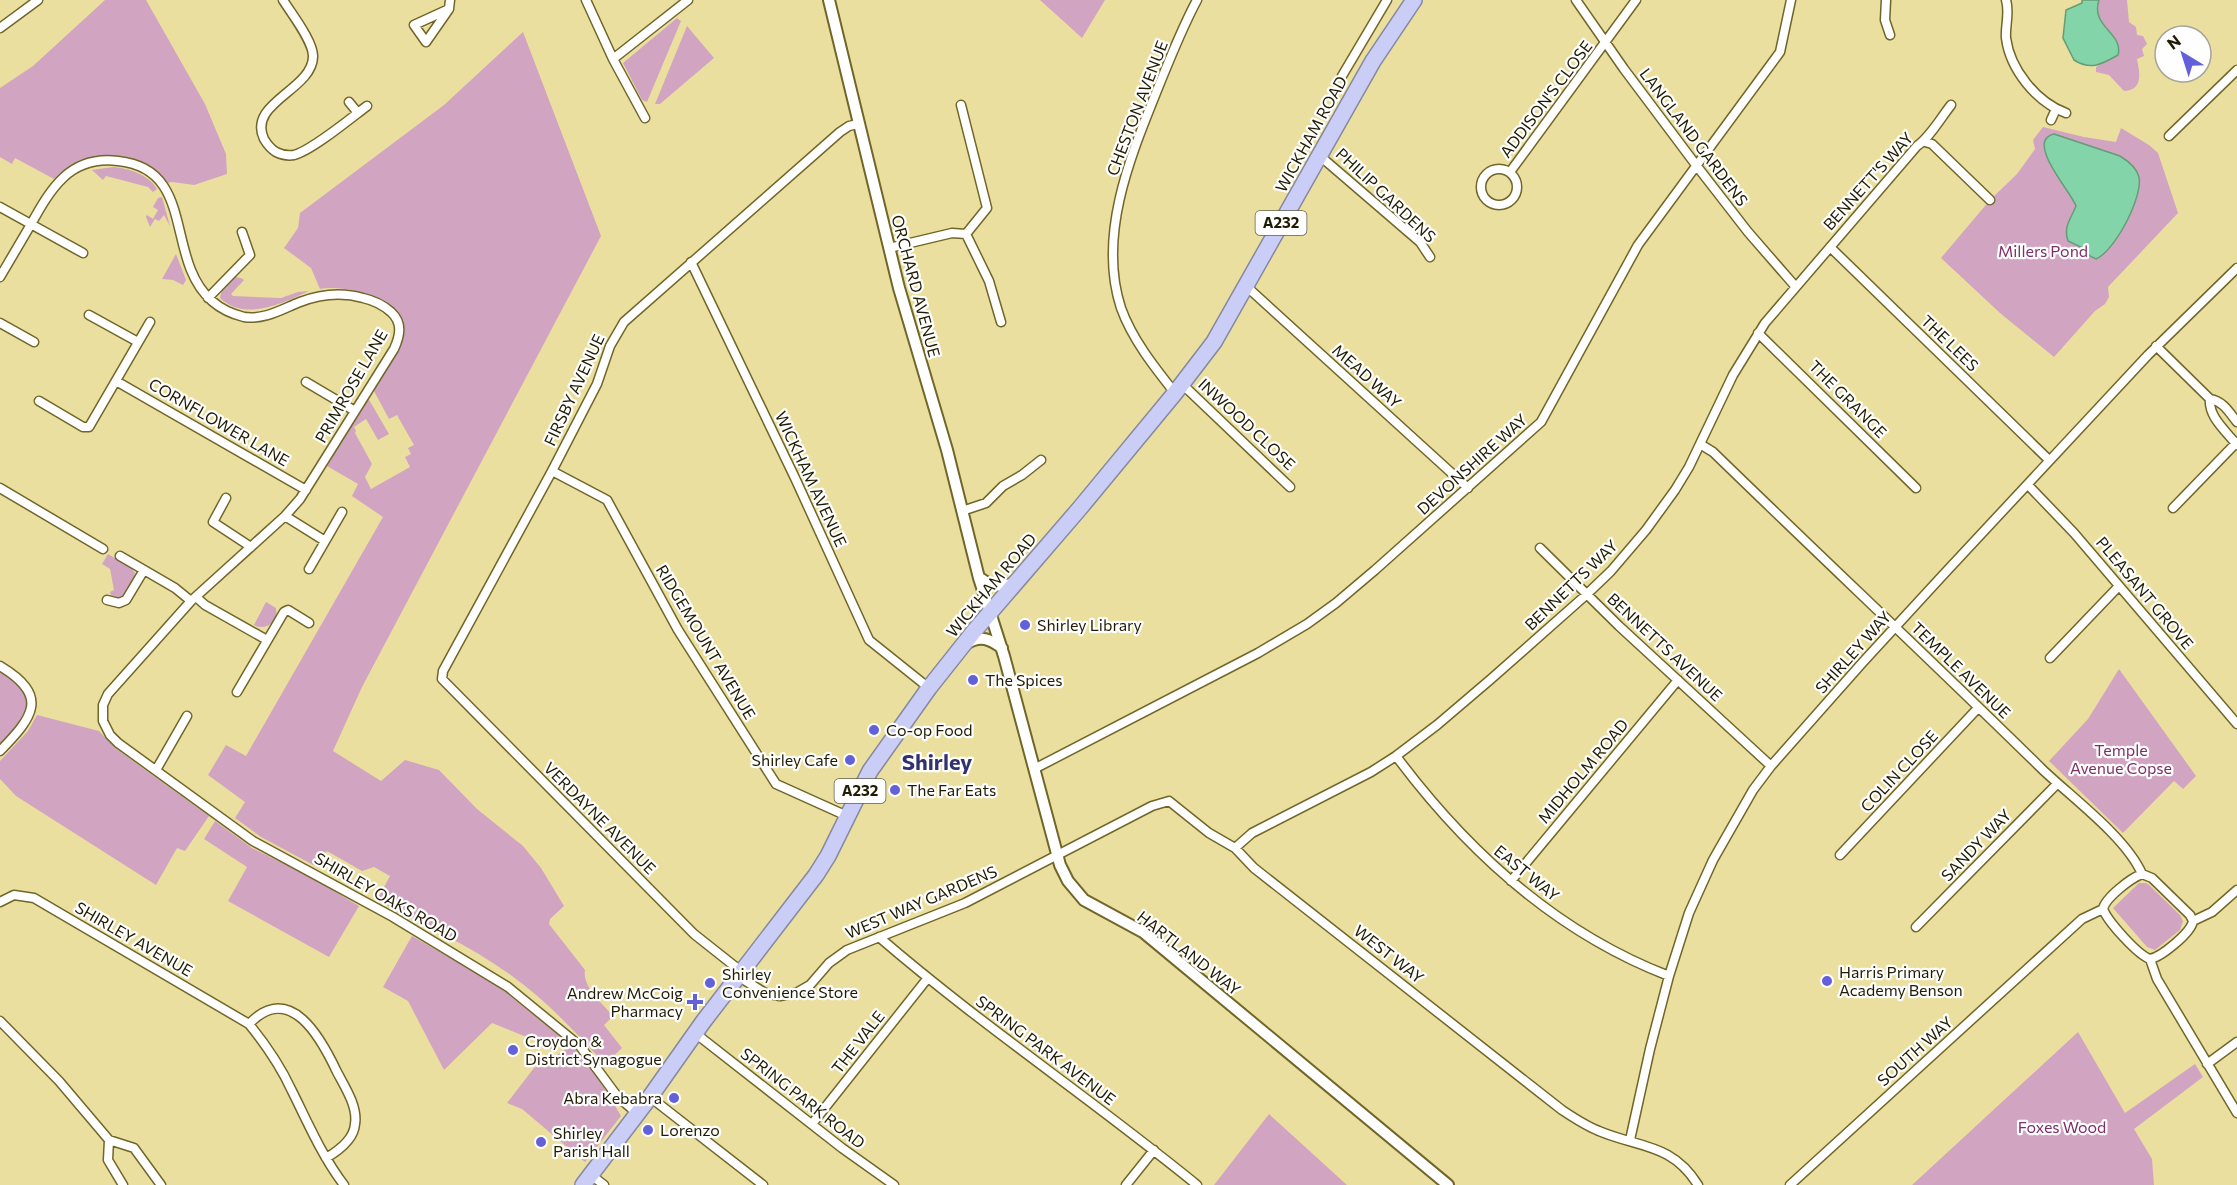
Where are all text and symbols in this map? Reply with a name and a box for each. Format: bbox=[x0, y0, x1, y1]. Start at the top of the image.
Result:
north arrow bbox=[2153, 24, 2213, 84]
text: N bbox=[2163, 31, 2184, 53]
street label: ADDISON'S CLOSE bbox=[1496, 37, 1596, 161]
street label: CHESTON AVENUE bbox=[1102, 38, 1171, 178]
street label: LANGLAND GARDENS bbox=[1636, 64, 1752, 209]
street label: WICKHAM ROAD bbox=[1271, 72, 1350, 195]
street label: BENNETT'S WAY bbox=[1819, 127, 1917, 233]
street label: PHILIP GARDENS bbox=[1333, 144, 1440, 246]
road number: A232 bbox=[1256, 211, 1306, 235]
street label: ORCHARD AVENUE bbox=[888, 213, 945, 359]
park label: Millers Pond bbox=[1998, 241, 2088, 260]
street label: THE LEES bbox=[1918, 311, 1983, 375]
street label: PRIMROSE LANE bbox=[310, 326, 391, 446]
street label: FIRSBY AVENUE bbox=[539, 331, 608, 449]
street label: MEAD WAY bbox=[1329, 340, 1406, 412]
street label: THE GRANGE bbox=[1806, 356, 1891, 441]
street label: CORNFLOWER LANE bbox=[146, 374, 293, 470]
street label: INWOOD CLOSE bbox=[1195, 374, 1300, 473]
street label: WICKHAM AVENUE bbox=[772, 408, 851, 550]
street label: DEVONSHIRE WAY bbox=[1413, 409, 1531, 518]
street label: WICKHAM ROAD bbox=[942, 529, 1040, 641]
street label: PLEASANT GROVE bbox=[2093, 533, 2198, 653]
street label: BENNETTS WAY bbox=[1520, 535, 1621, 634]
street label: RIDGEMOUNT AVENUE bbox=[653, 561, 760, 722]
street label: BENNETTS AVENUE bbox=[1604, 589, 1727, 705]
street label: SHIRLEY WAY bbox=[1811, 606, 1895, 697]
place label: Shirley Library bbox=[1037, 615, 1142, 634]
marker: Shirley Library bbox=[1018, 618, 1032, 632]
street label: TEMPLE AVENUE bbox=[1908, 618, 2015, 722]
place label: The Spices bbox=[985, 670, 1063, 689]
marker: The Spices bbox=[966, 673, 980, 687]
street label: MIDHOLM ROAD bbox=[1534, 715, 1632, 827]
place label: Co-op Food bbox=[886, 720, 973, 739]
marker: Co-op Food bbox=[867, 723, 881, 737]
street label: COLIN CLOSE bbox=[1856, 726, 1941, 815]
park label: Temple Avenue Copse bbox=[2070, 740, 2172, 777]
district label: Shirley bbox=[902, 748, 972, 775]
place label: Shirley Cafe bbox=[752, 750, 838, 769]
marker: Shirley Cafe bbox=[843, 753, 857, 767]
street label: VERDAYNE AVENUE bbox=[540, 758, 660, 878]
road number: A232 bbox=[834, 779, 886, 803]
place label: The Far Eats bbox=[907, 780, 996, 799]
marker: The Far Eats bbox=[888, 783, 902, 797]
street label: SANDY WAY bbox=[1937, 804, 2015, 884]
street label: EAST WAY bbox=[1491, 841, 1564, 905]
street label: SHIRLEY OAKS ROAD bbox=[312, 848, 461, 945]
street label: WEST WAY GARDENS bbox=[842, 861, 999, 942]
street label: SHIRLEY AVENUE bbox=[72, 897, 196, 980]
street label: HARTLAND WAY bbox=[1134, 906, 1245, 999]
street label: WEST WAY bbox=[1351, 920, 1429, 987]
place label: Harris Primary Academy Benson bbox=[1839, 962, 1963, 999]
place label: Shirley Convenience Store bbox=[722, 964, 858, 1001]
marker: Harris Primary Academy Benson bbox=[1820, 974, 1834, 988]
marker: Shirley Convenience Store bbox=[703, 976, 717, 990]
place label: Andrew McCoig Pharmacy bbox=[567, 983, 683, 1020]
street label: SPRING PARK AVENUE bbox=[973, 991, 1120, 1108]
marker: Andrew McCoig Pharmacy bbox=[688, 995, 702, 1009]
street label: THE VALE bbox=[827, 1007, 888, 1077]
street label: SOUTH WAY bbox=[1873, 1012, 1957, 1089]
place label: Croydon & District Synagogue bbox=[525, 1031, 662, 1068]
marker: Croydon & District Synagogue bbox=[506, 1043, 520, 1057]
street label: SPRING PARK ROAD bbox=[738, 1043, 869, 1152]
place label: Abra Kebabra bbox=[563, 1088, 662, 1107]
marker: Abra Kebabra bbox=[667, 1091, 681, 1105]
park label: Foxes Wood bbox=[2018, 1117, 2106, 1136]
place label: Lorenzo bbox=[660, 1120, 720, 1139]
place label: Shirley Parish Hall bbox=[553, 1123, 630, 1160]
marker: Lorenzo bbox=[641, 1123, 655, 1137]
marker: Shirley Parish Hall bbox=[534, 1135, 548, 1149]

